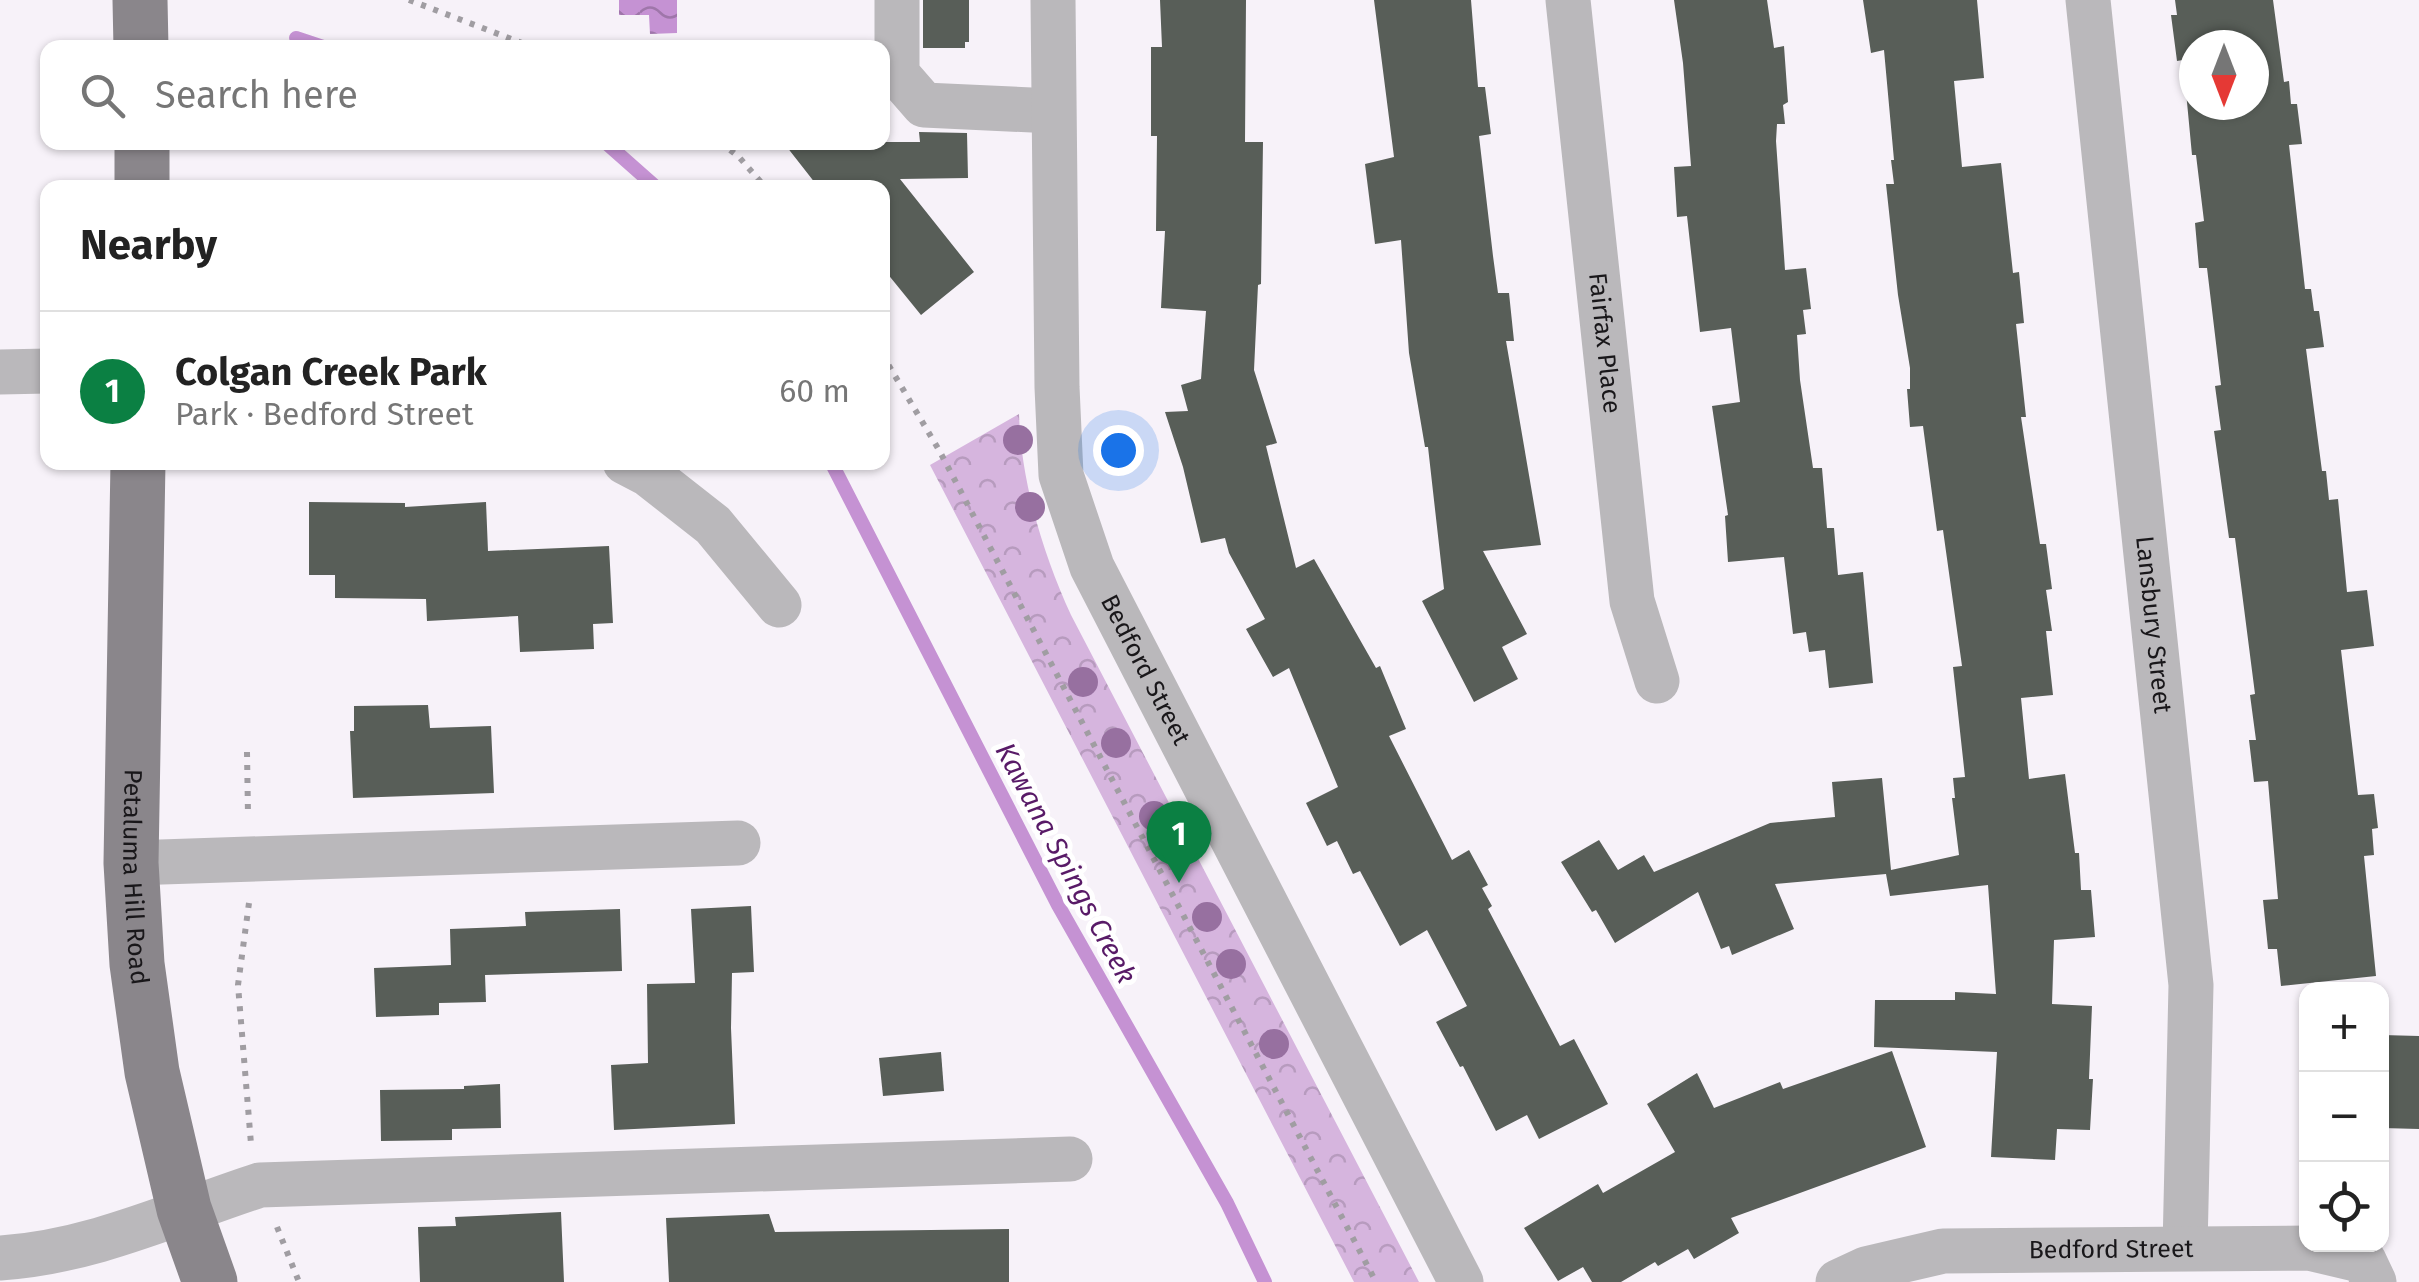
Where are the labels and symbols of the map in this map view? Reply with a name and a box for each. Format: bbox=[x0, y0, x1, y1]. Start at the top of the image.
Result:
north arrow bbox=[2179, 30, 2269, 120]
street label: Fairfax Place bbox=[1582, 271, 1627, 415]
your location bbox=[1093, 425, 1144, 476]
street label: Lansbury Street bbox=[2129, 534, 2178, 716]
street label: Bedford Street bbox=[1094, 590, 1197, 751]
water label: Kawana Spings Creek bbox=[989, 737, 1143, 989]
street label: Petaluma Hill Road bbox=[116, 769, 155, 987]
pin: 1 bbox=[1146, 800, 1212, 883]
street label: Bedford Street bbox=[2028, 1234, 2195, 1265]

